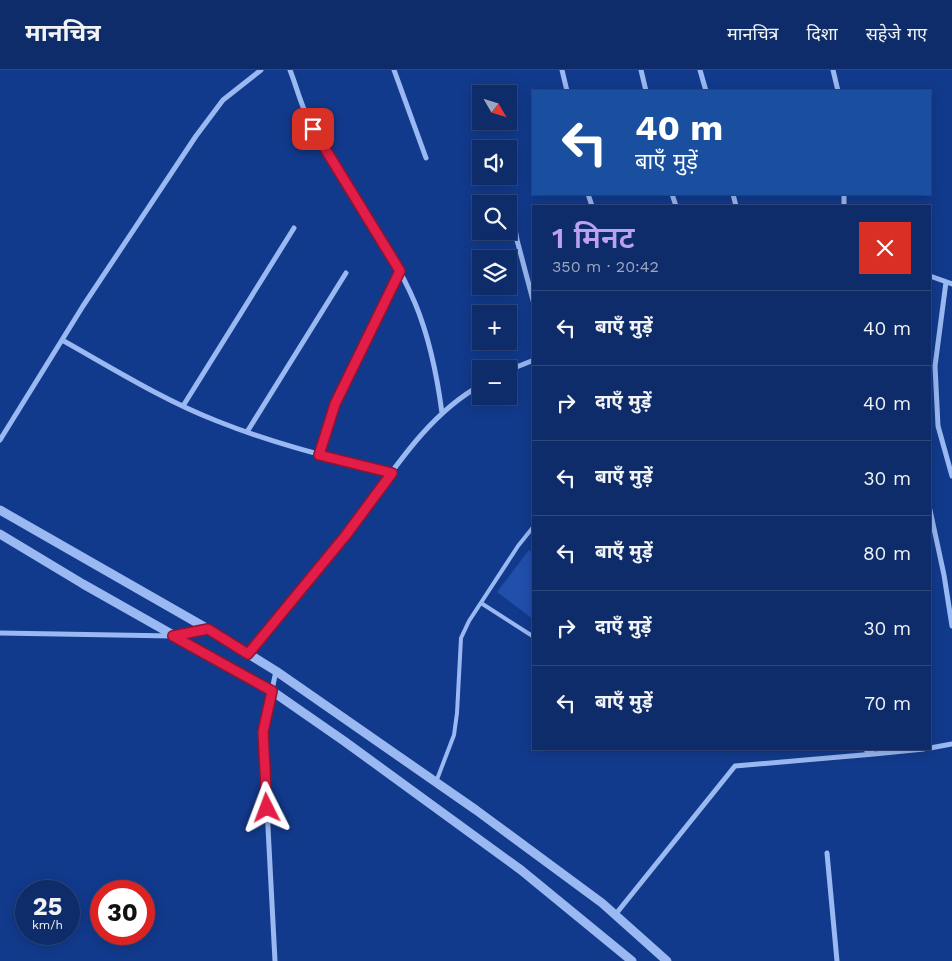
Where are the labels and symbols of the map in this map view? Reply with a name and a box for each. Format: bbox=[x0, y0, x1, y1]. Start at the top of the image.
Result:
north arrow bbox=[472, 85, 518, 130]
pin bbox=[292, 108, 334, 150]
position arrow bbox=[240, 781, 292, 833]
speed limit sign: 30 bbox=[90, 880, 155, 945]

